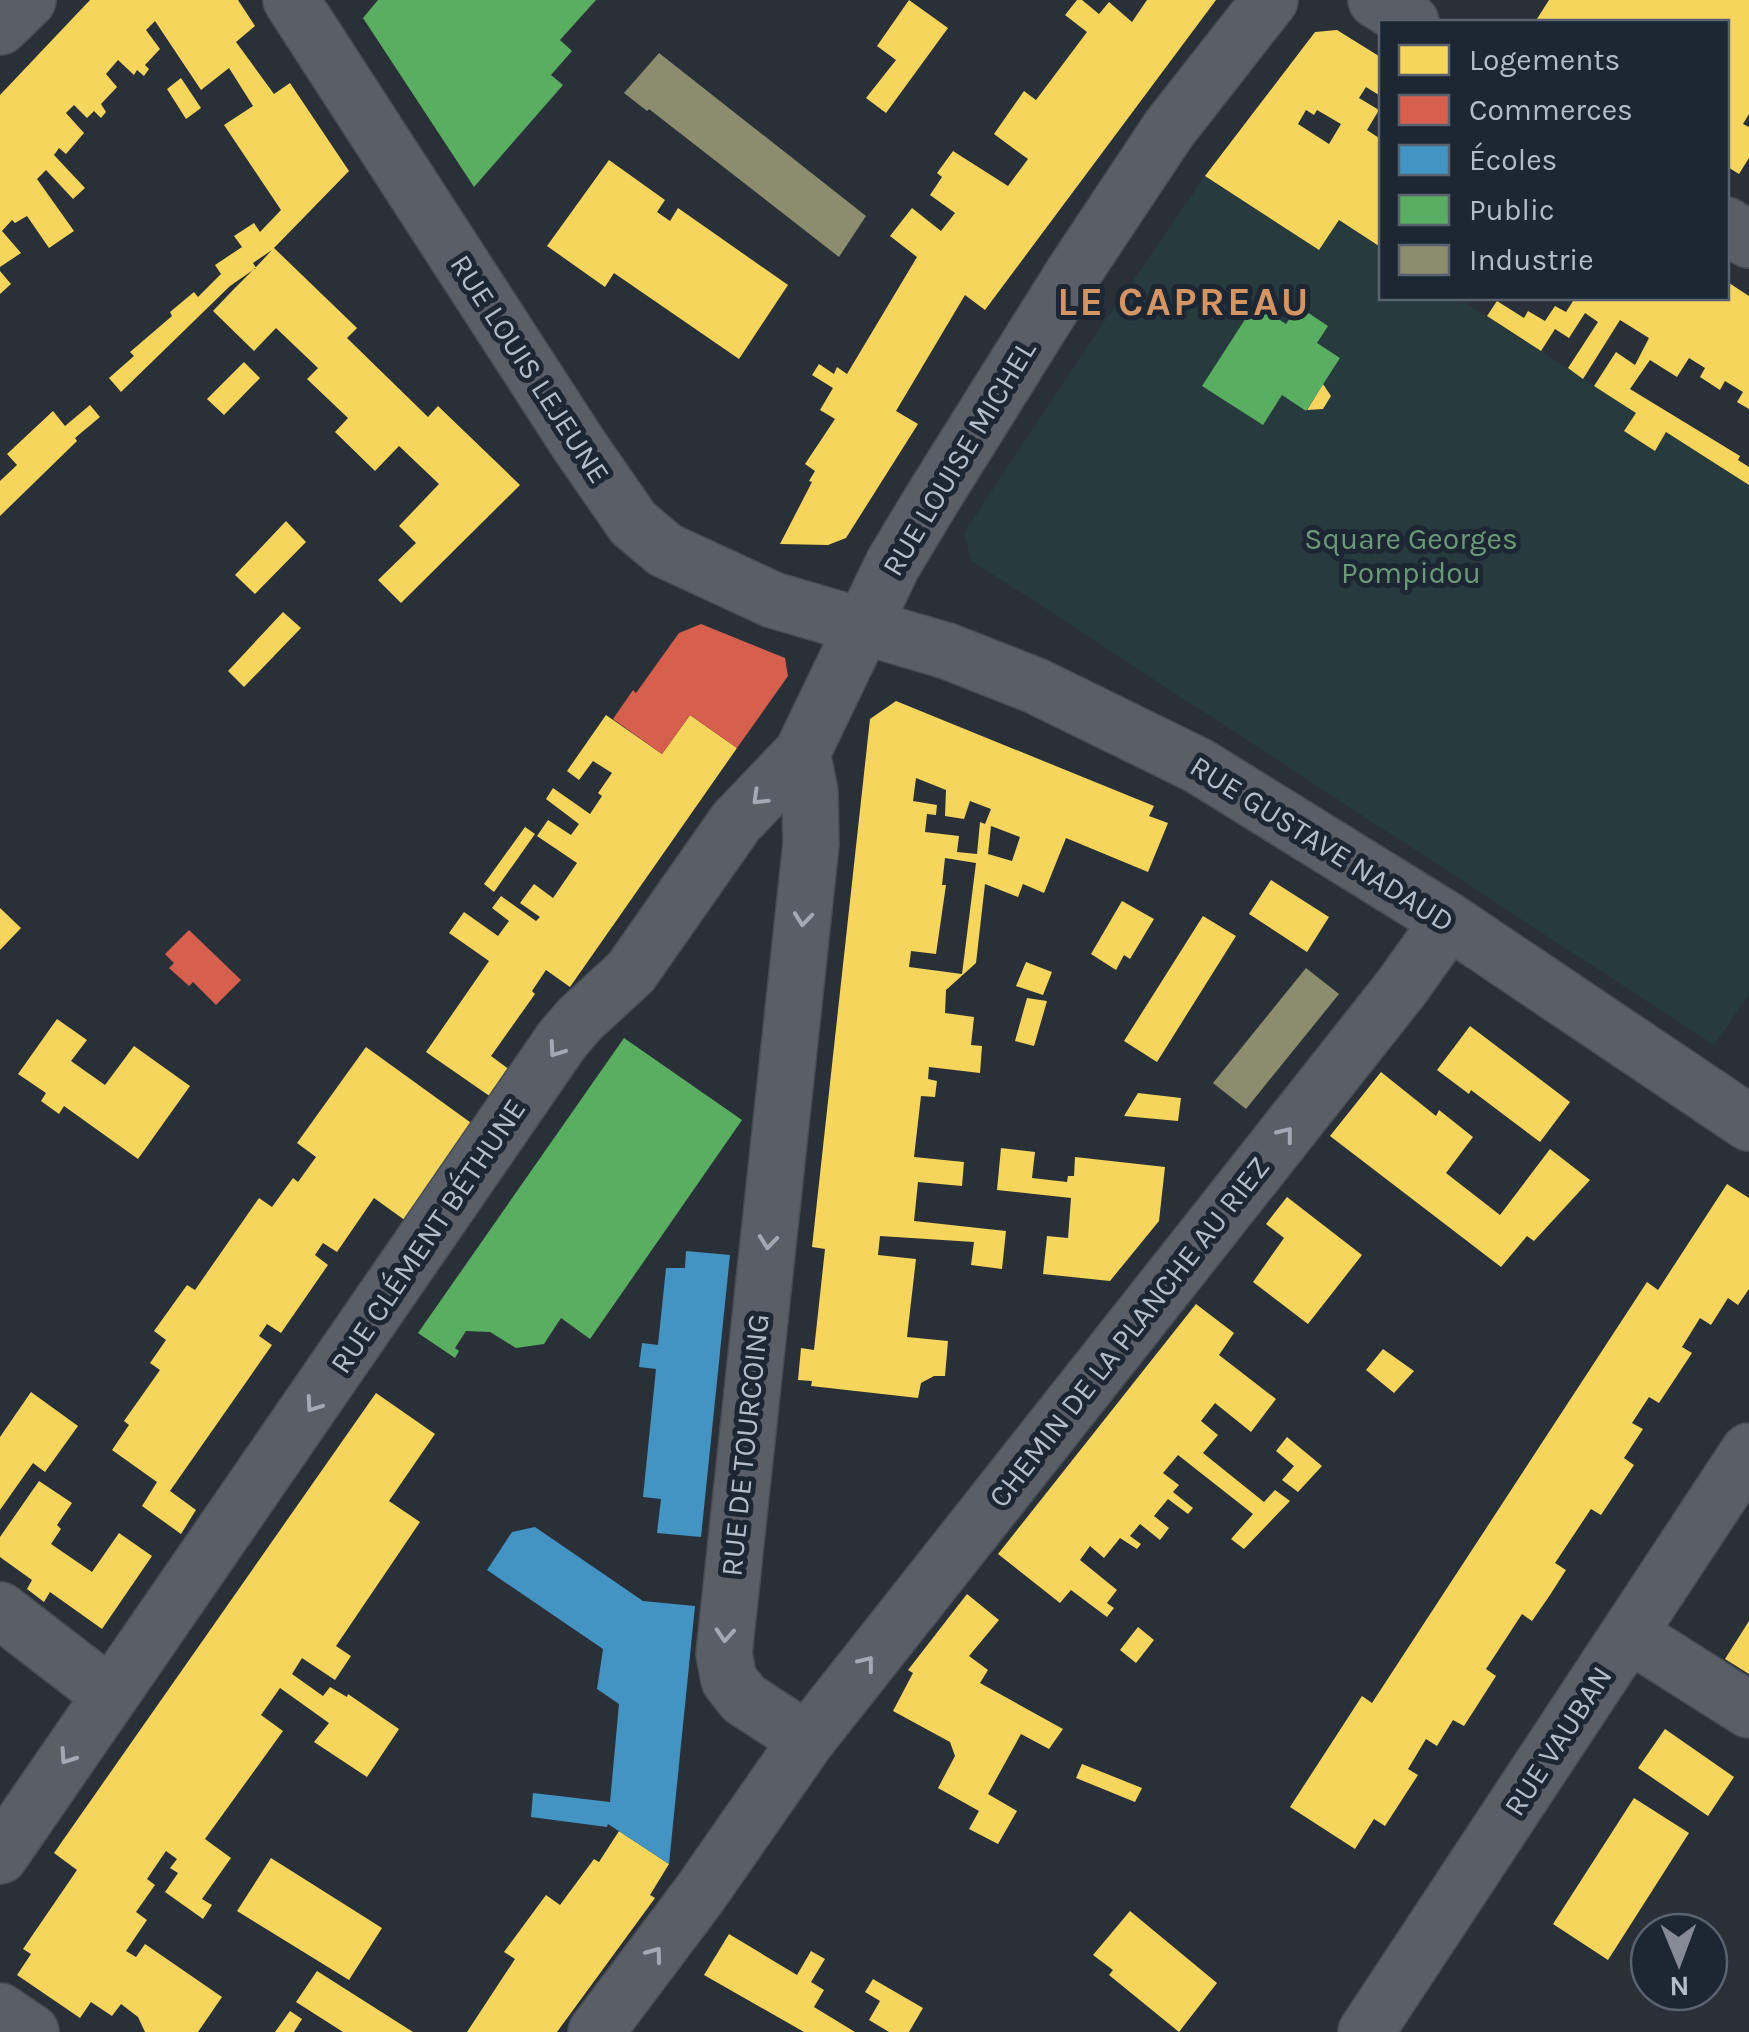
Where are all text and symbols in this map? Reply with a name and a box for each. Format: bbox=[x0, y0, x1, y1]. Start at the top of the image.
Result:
legend bbox=[1379, 20, 1729, 300]
text: Logements bbox=[1469, 42, 1620, 78]
text: Commerces bbox=[1469, 92, 1633, 128]
text: Écoles bbox=[1469, 142, 1557, 178]
text: Public bbox=[1469, 192, 1554, 228]
text: Industrie bbox=[1469, 242, 1594, 278]
street label: RUE LOUIS LEJEUNE bbox=[443, 248, 617, 490]
district label: LE CAPREAU bbox=[1057, 278, 1311, 325]
street label: RUE LOUISE MICHEL bbox=[874, 334, 1044, 582]
park label: Square Georges Pompidou bbox=[1304, 521, 1518, 591]
street label: RUE GUSTAVE NADAUD bbox=[1183, 748, 1461, 940]
one-way arrow bbox=[752, 786, 771, 804]
one-way arrow bbox=[793, 911, 814, 927]
one-way arrow bbox=[550, 1038, 568, 1057]
street label: RUE CLÉMENT BÉTHUNE bbox=[323, 1092, 533, 1380]
one-way arrow bbox=[1274, 1127, 1292, 1145]
street label: CHEMIN DE LA PLANCHE AU RIEZ bbox=[981, 1149, 1277, 1515]
one-way arrow bbox=[758, 1234, 779, 1250]
street label: RUE DE TOURCOING bbox=[713, 1312, 777, 1578]
one-way arrow bbox=[307, 1393, 325, 1412]
one-way arrow bbox=[715, 1627, 736, 1643]
one-way arrow bbox=[855, 1657, 873, 1675]
street label: RUE VAUBAN bbox=[1496, 1659, 1620, 1823]
one-way arrow bbox=[61, 1746, 79, 1765]
north arrow bbox=[1629, 1912, 1729, 2012]
one-way arrow bbox=[643, 1947, 660, 1965]
text: N bbox=[1669, 1970, 1690, 2003]

